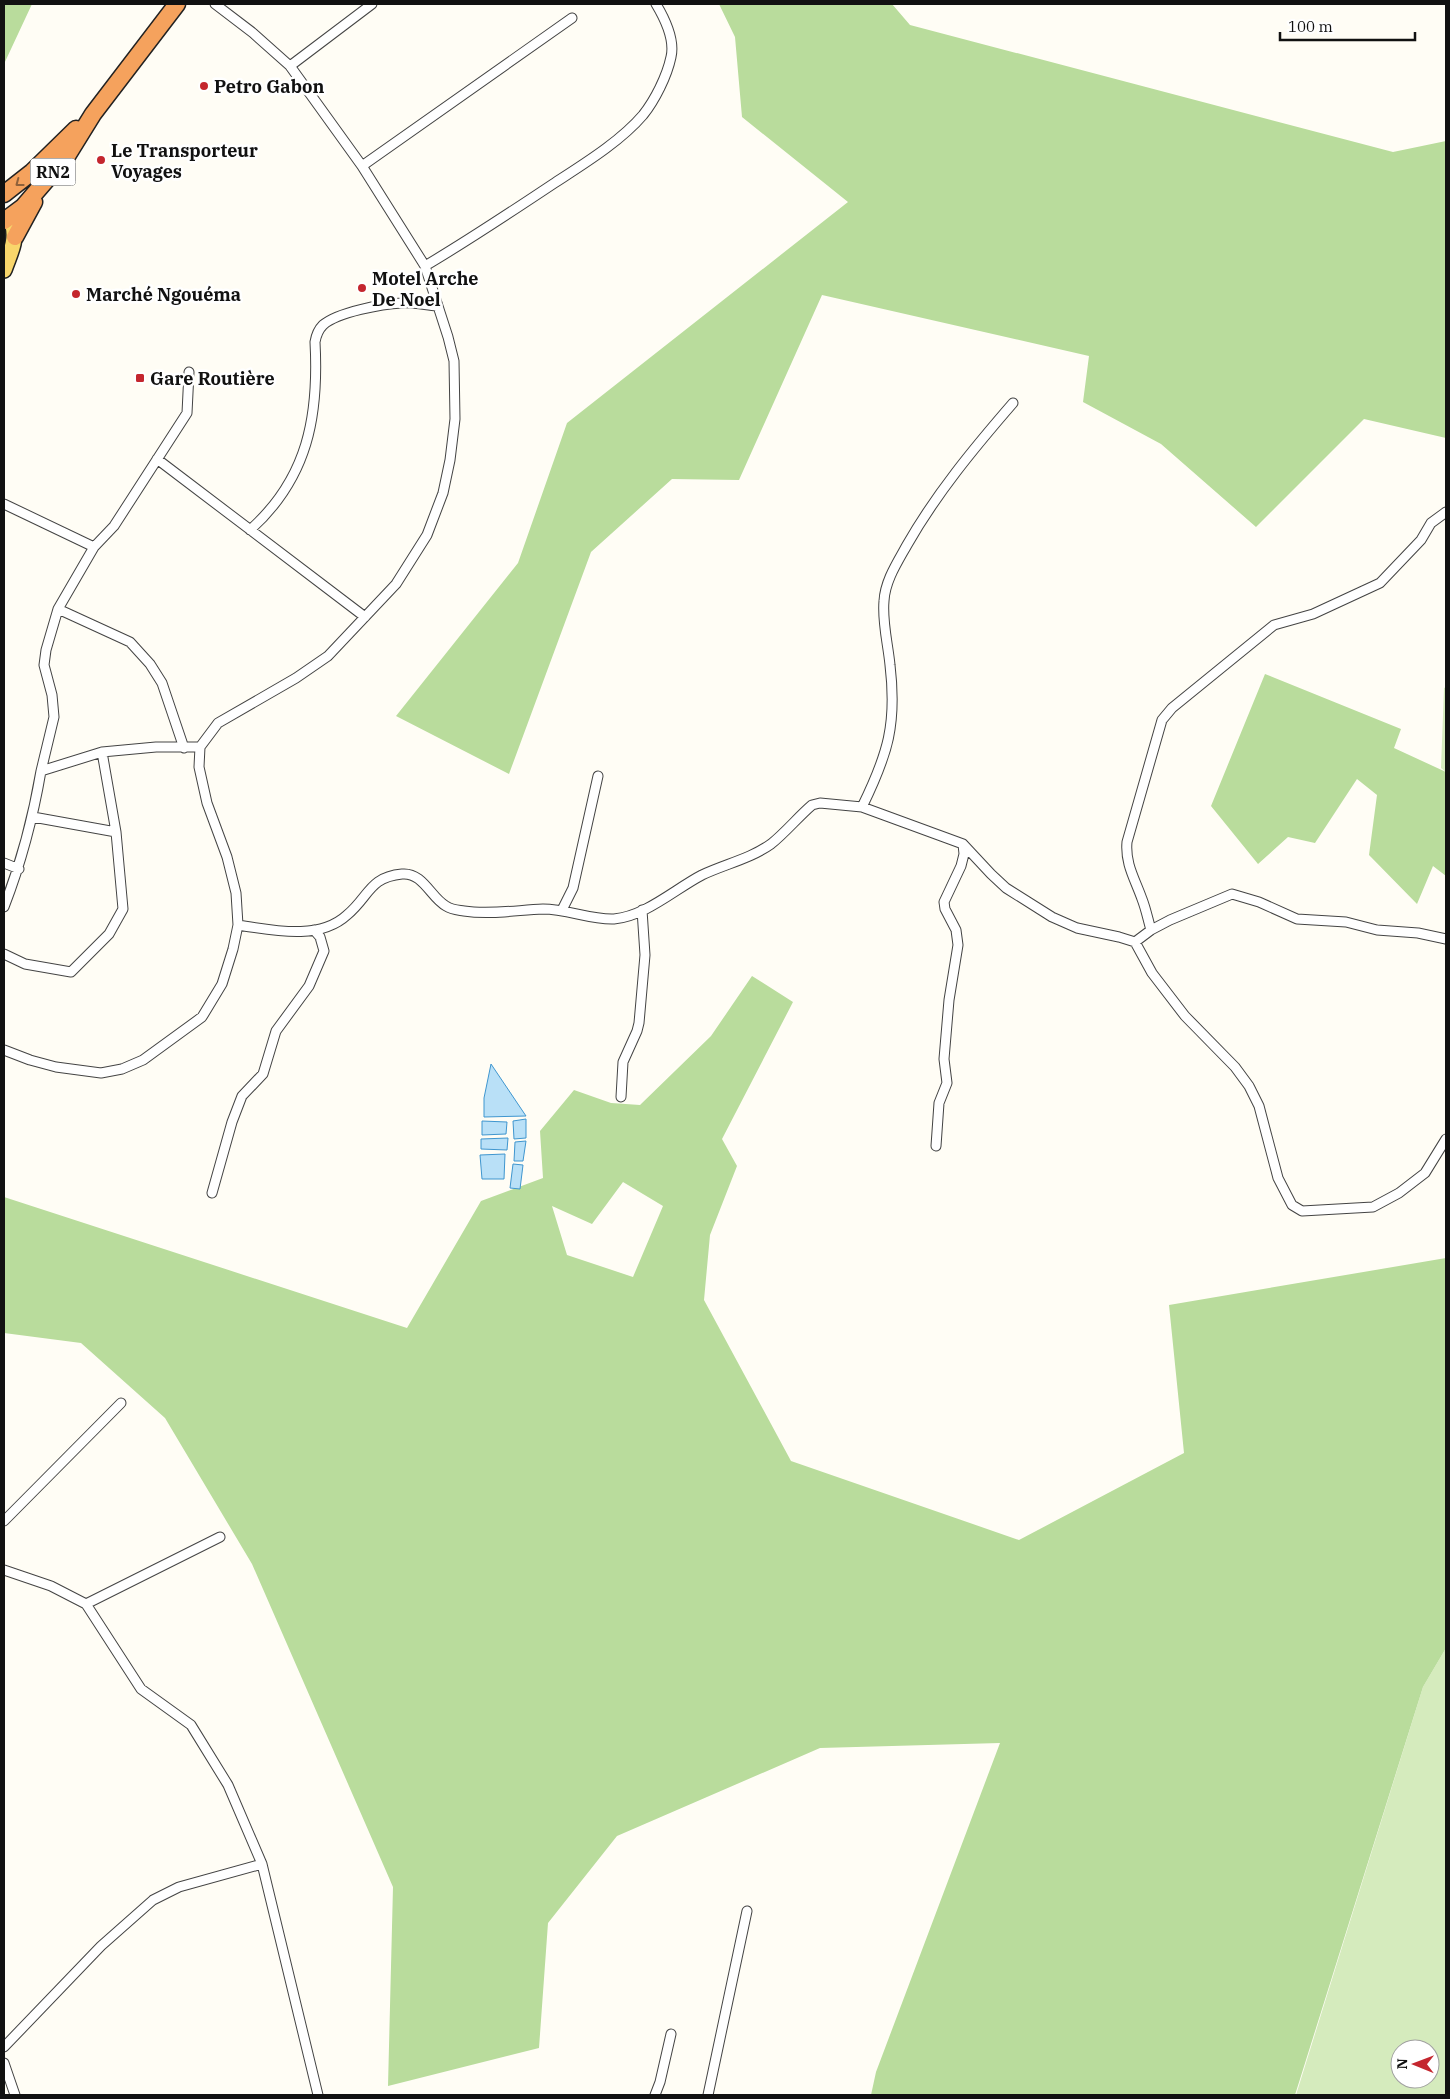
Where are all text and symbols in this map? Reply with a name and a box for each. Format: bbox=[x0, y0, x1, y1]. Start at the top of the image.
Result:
scale bar bbox=[1280, 10, 1415, 42]
text: 100 m bbox=[1288, 17, 1333, 36]
place label: Petro Gabon bbox=[214, 75, 324, 98]
marker: Petro Gabon bbox=[198, 80, 210, 92]
place label: Le Transporteur Voyages bbox=[111, 139, 258, 183]
marker: Le Transporteur Voyages bbox=[95, 154, 107, 166]
road number: RN2 bbox=[30, 158, 76, 186]
one-way arrow bbox=[16, 177, 25, 185]
place label: Motel Arche De Noel bbox=[372, 267, 479, 311]
marker: Motel Arche De Noel bbox=[356, 282, 368, 294]
place label: Marché Ngouéma bbox=[86, 283, 241, 306]
marker: Marché Ngouéma bbox=[70, 288, 82, 300]
place label: Gare Routière bbox=[150, 367, 275, 390]
marker: Gare Routière bbox=[134, 372, 146, 384]
north arrow bbox=[1390, 2039, 1440, 2089]
text: N bbox=[1393, 2058, 1411, 2069]

